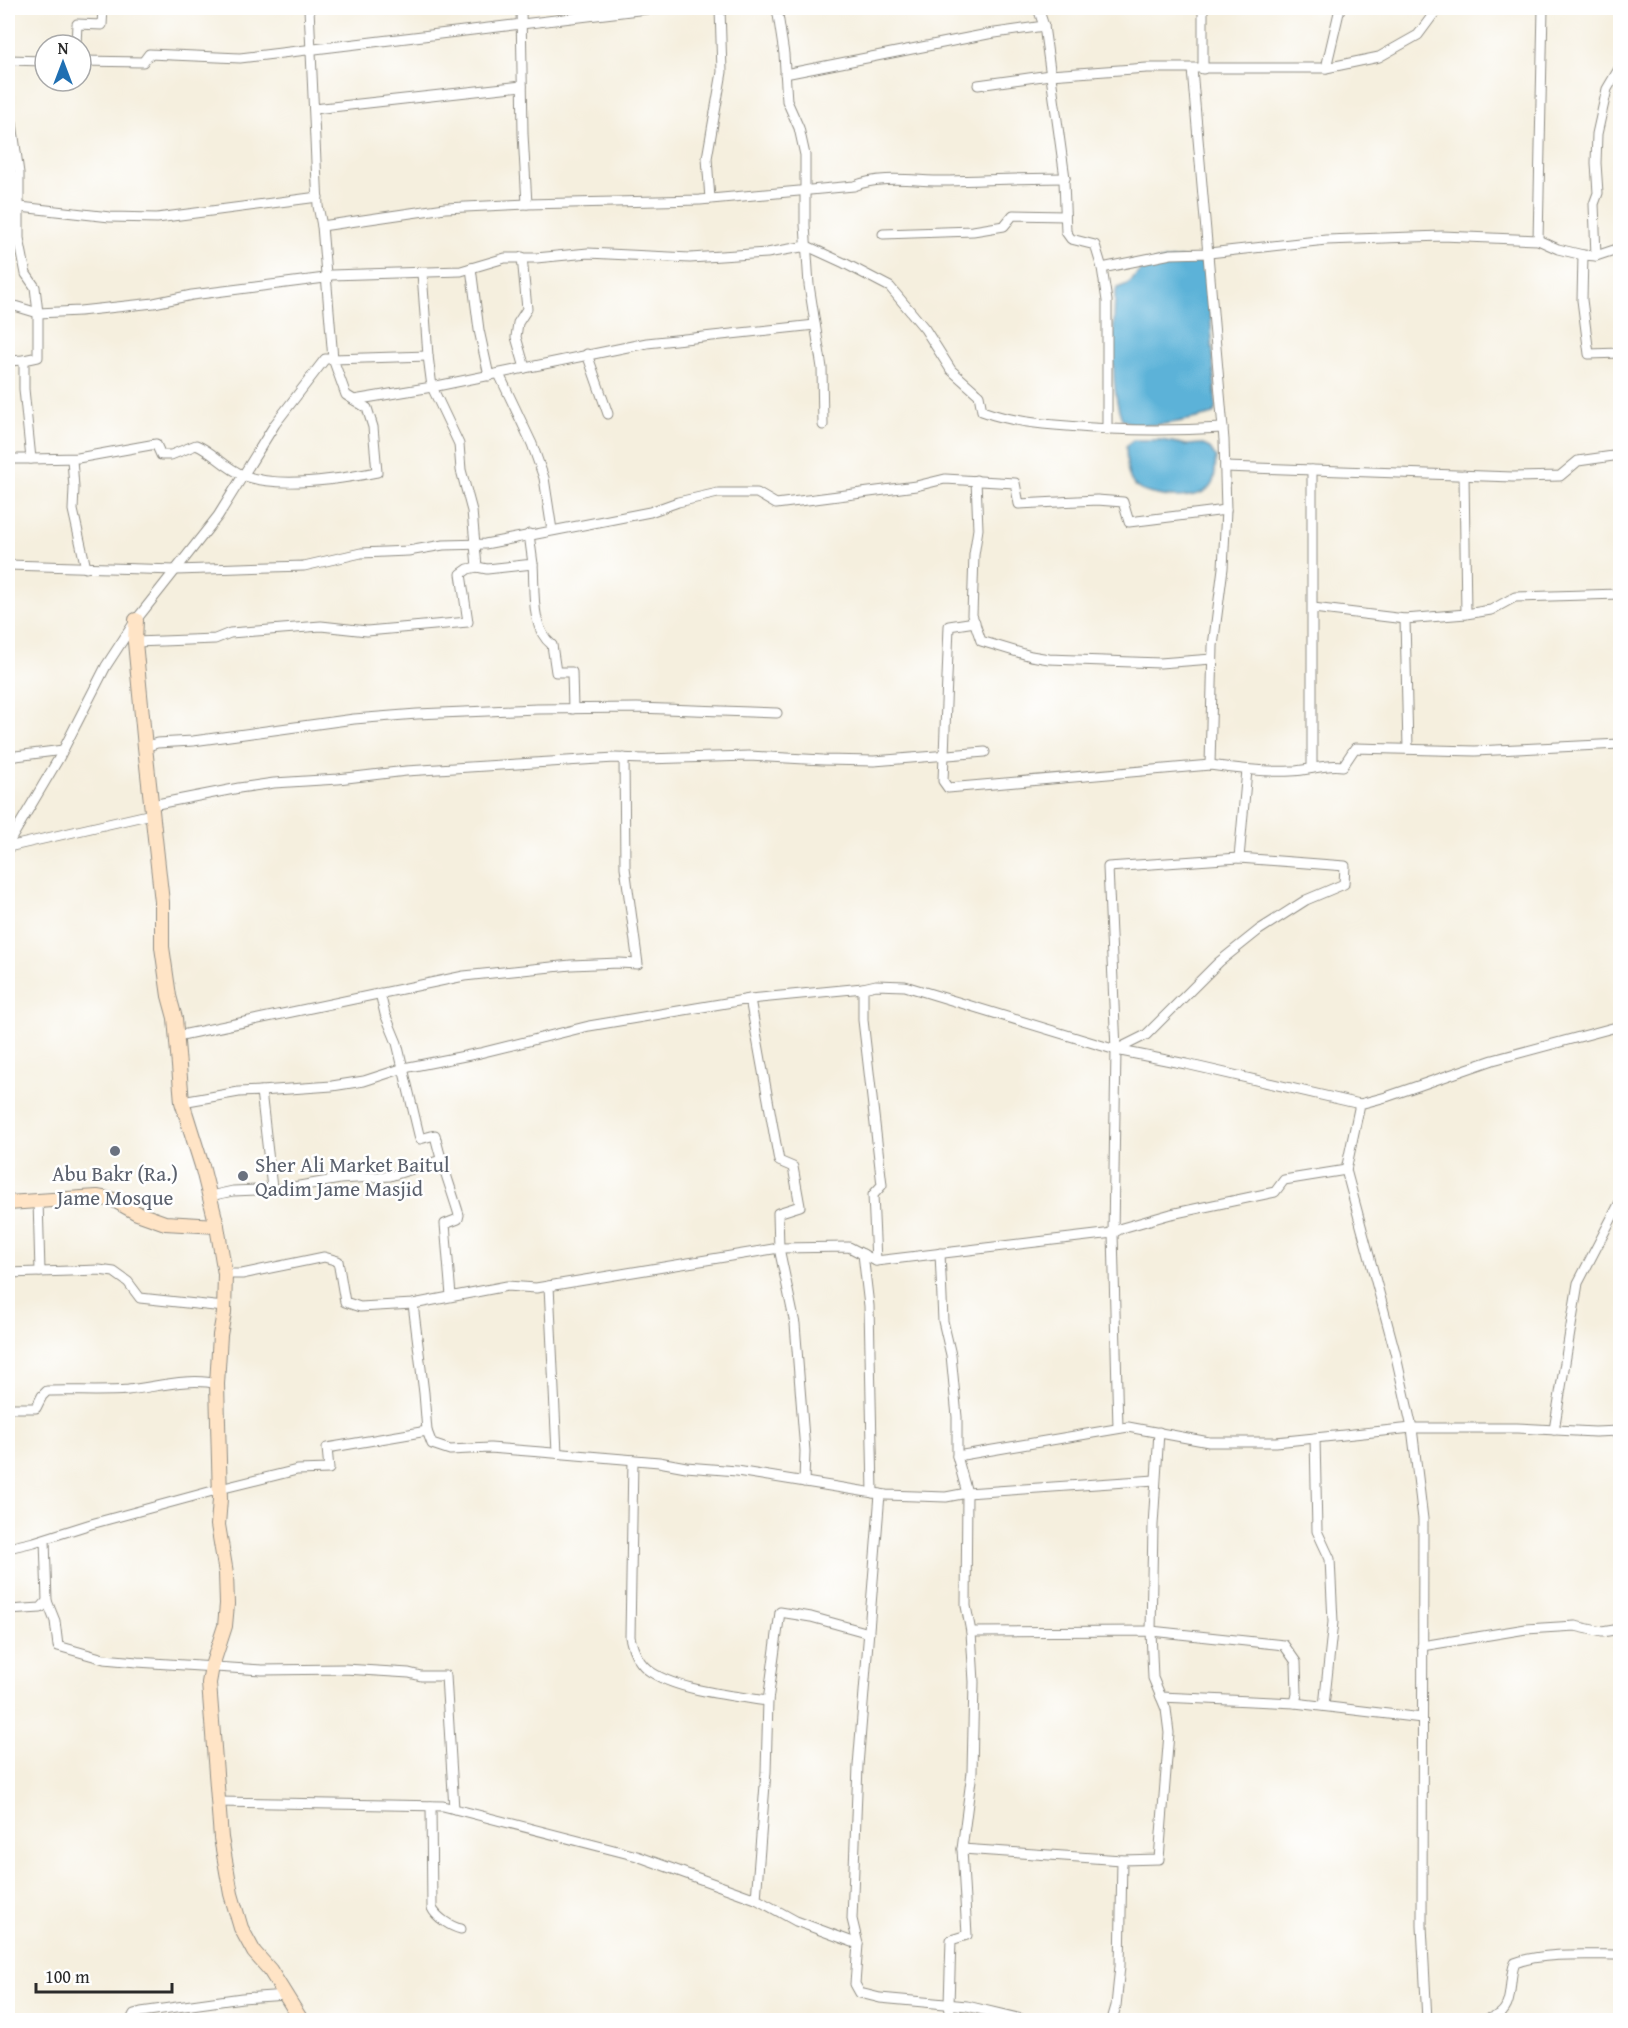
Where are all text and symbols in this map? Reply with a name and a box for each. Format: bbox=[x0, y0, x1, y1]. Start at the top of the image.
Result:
north arrow bbox=[33, 33, 93, 93]
text: N bbox=[58, 36, 69, 60]
marker: Abu Bakr (Ra.) Jame Mosque bbox=[108, 1144, 122, 1158]
place label: Sher Ali Market Baitul Qadim Jame Masjid bbox=[255, 1149, 450, 1204]
place label: Abu Bakr (Ra.) Jame Mosque bbox=[52, 1158, 178, 1213]
marker: Sher Ali Market Baitul Qadim Jame Masjid bbox=[236, 1169, 250, 1183]
scale bar bbox=[36, 1956, 172, 1994]
text: 100 m bbox=[45, 1963, 90, 1990]

